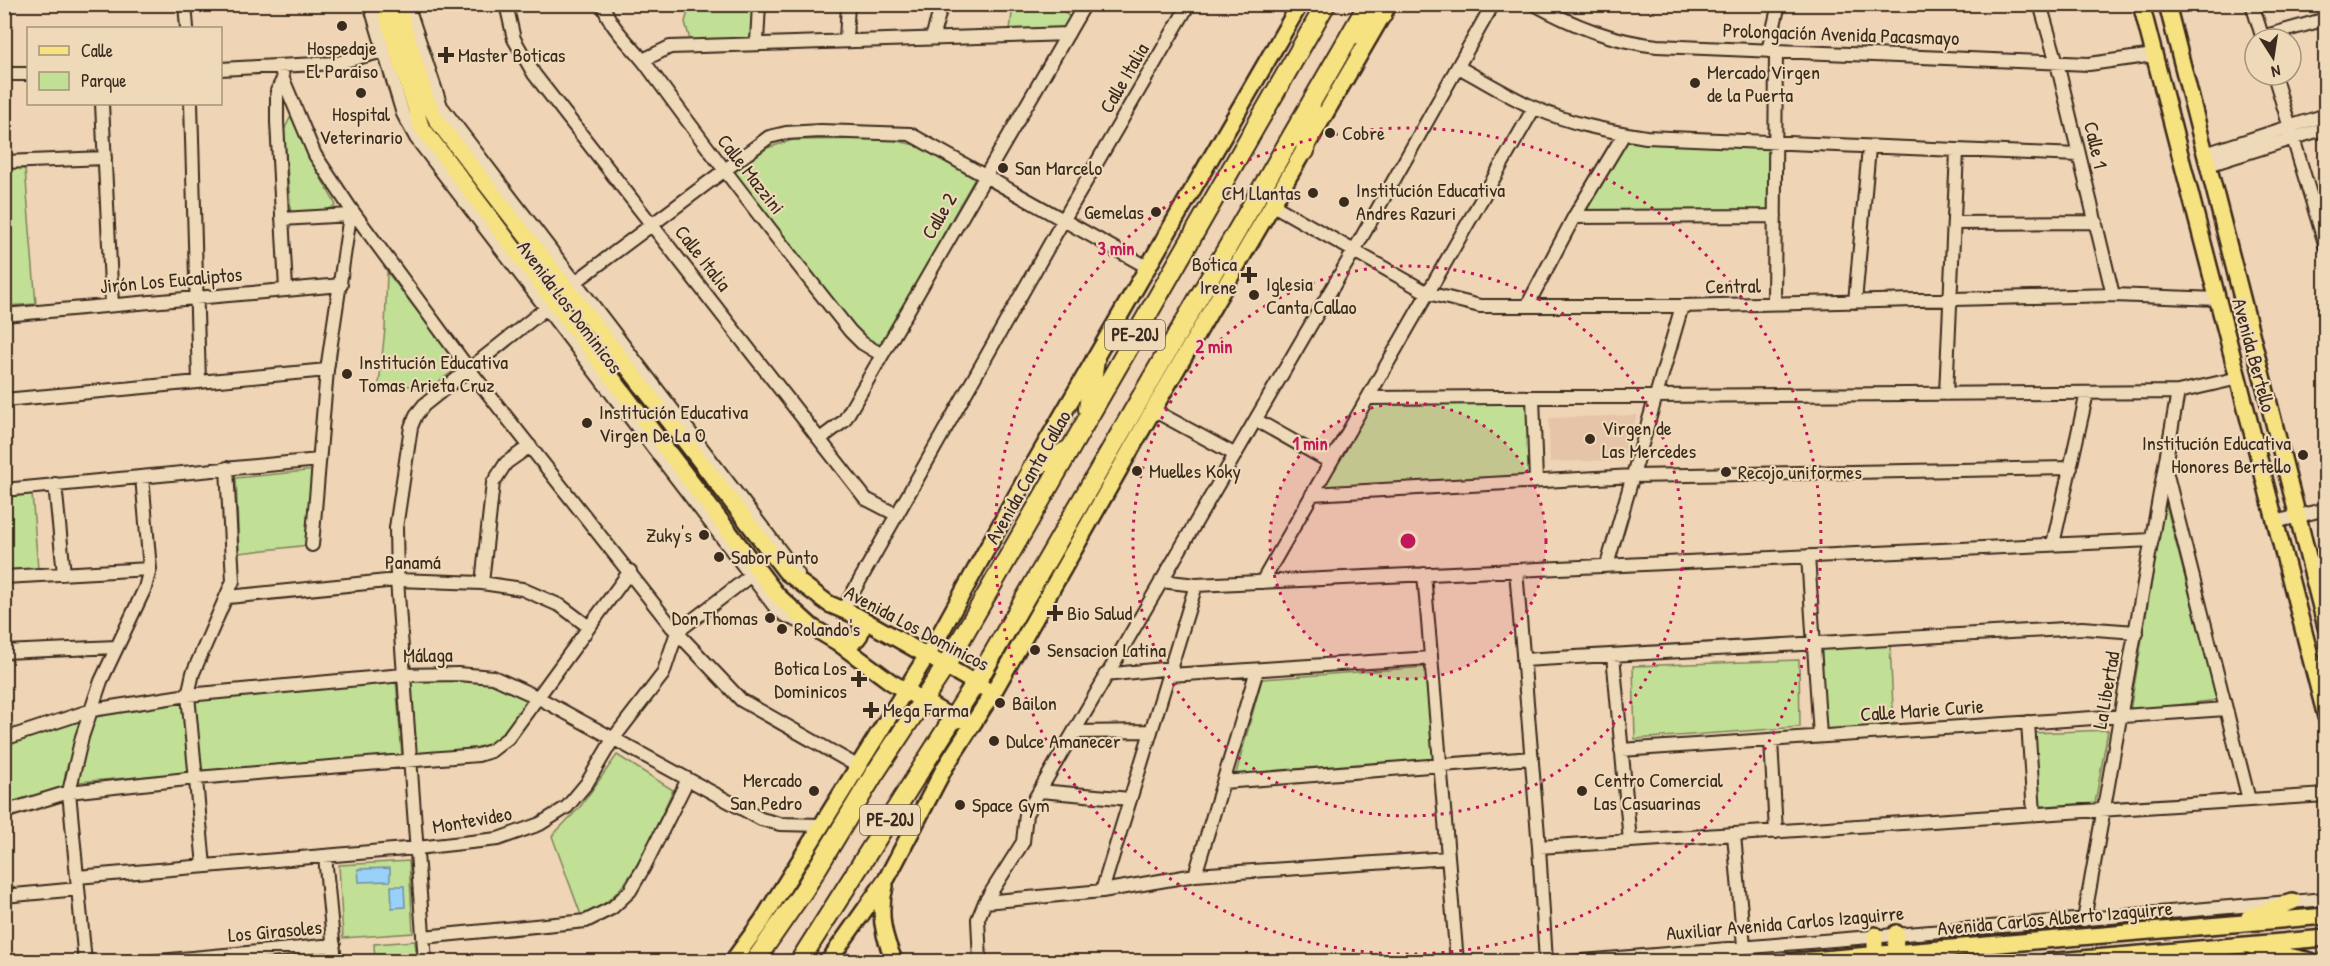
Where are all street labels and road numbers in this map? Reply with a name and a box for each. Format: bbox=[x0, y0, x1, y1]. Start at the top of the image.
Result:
street label: Prolongación Avenida Pacasmayo bbox=[1722, 16, 1960, 51]
street label: Calle Italia bbox=[1093, 38, 1155, 118]
street label: Calle 1 bbox=[2078, 119, 2115, 171]
street label: Calle Mazzini bbox=[712, 128, 791, 219]
street label: Calle 2 bbox=[915, 187, 963, 244]
street label: Calle Italia bbox=[669, 219, 738, 296]
street label: Avenida Los Dominicos bbox=[511, 235, 629, 379]
street label: Jirón Los Eucaliptos bbox=[99, 260, 243, 299]
street label: Central bbox=[1705, 272, 1762, 299]
street label: Avenida Bertello bbox=[2226, 295, 2283, 415]
road number: PE-20J bbox=[1105, 320, 1165, 350]
street label: Avenida Canta Callao bbox=[978, 405, 1077, 548]
street label: Panamá bbox=[385, 548, 441, 575]
street label: Avenida Los Dominicos bbox=[840, 578, 994, 677]
street label: Málaga bbox=[403, 641, 453, 668]
street label: La Libertad bbox=[2085, 649, 2126, 731]
street label: Calle Marie Curie bbox=[1859, 692, 1985, 727]
street label: Montevideo bbox=[430, 799, 514, 840]
road number: PE-20J bbox=[860, 805, 920, 835]
street label: Avenida Carlos Alberto Izaguirre bbox=[1936, 894, 2174, 941]
street label: Auxiliar Avenida Carlos Izaguirre bbox=[1665, 899, 1905, 946]
street label: Los Girasoles bbox=[227, 913, 323, 948]

